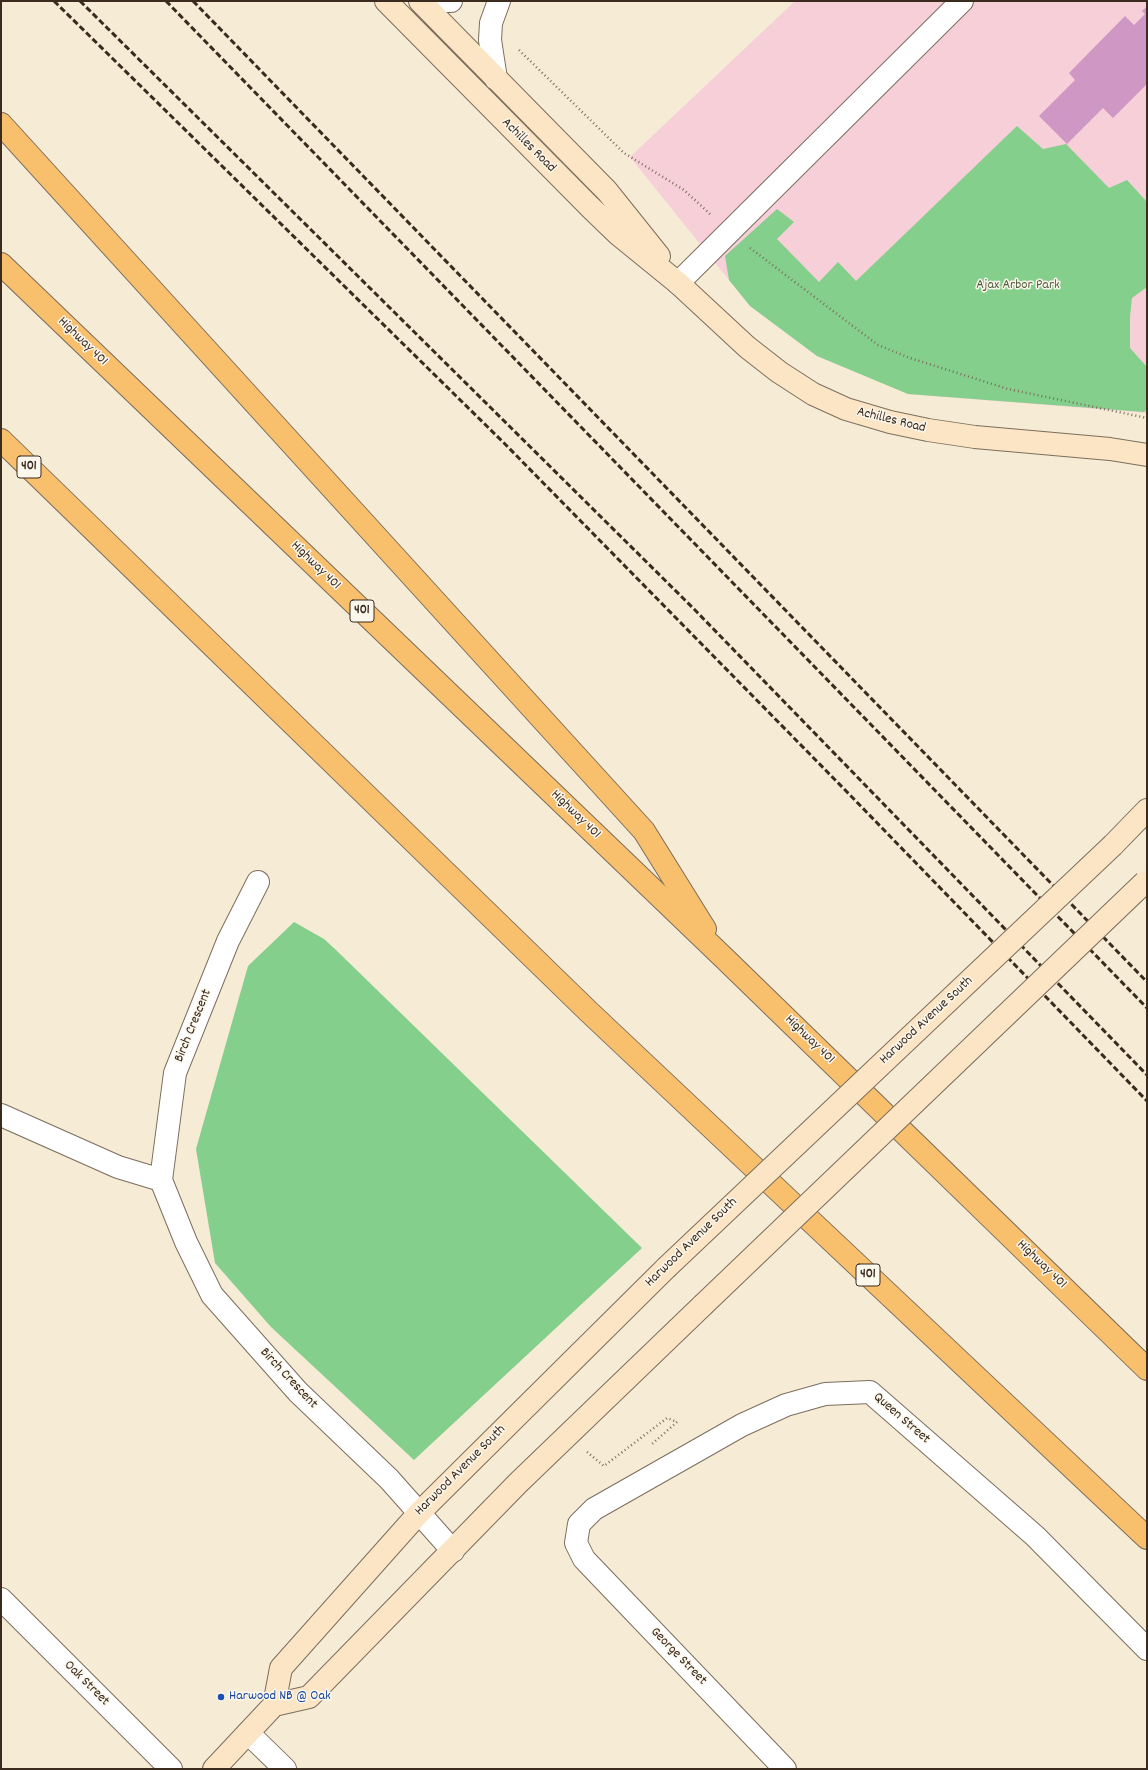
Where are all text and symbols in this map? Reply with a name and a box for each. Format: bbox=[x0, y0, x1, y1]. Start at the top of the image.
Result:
street label: Achilles Road bbox=[497, 115, 559, 177]
park label: Ajax Arbor Park bbox=[976, 278, 1060, 294]
street label: Highway 401 bbox=[53, 314, 111, 370]
street label: Achilles Road bbox=[855, 404, 927, 438]
road number: 401 bbox=[17, 456, 41, 478]
street label: Highway 401 bbox=[286, 538, 344, 594]
road number: 401 bbox=[350, 600, 374, 622]
street label: Highway 401 bbox=[546, 787, 604, 843]
street label: Harwood Avenue South bbox=[877, 973, 977, 1069]
street label: Birch Crescent bbox=[172, 987, 216, 1065]
street label: Highway 401 bbox=[780, 1012, 838, 1068]
street label: Harwood Avenue South bbox=[642, 1195, 742, 1291]
street label: Highway 401 bbox=[1012, 1237, 1070, 1293]
road number: 401 bbox=[856, 1264, 880, 1286]
street label: Birch Crescent bbox=[256, 1345, 320, 1413]
street label: Queen Street bbox=[869, 1390, 933, 1448]
street label: Harwood Avenue South bbox=[412, 1422, 510, 1520]
street label: George Street bbox=[646, 1624, 710, 1690]
street label: Oak Street bbox=[60, 1658, 112, 1710]
place label: Harwood NB @ Oak bbox=[229, 1689, 331, 1705]
marker: Harwood NB @ Oak bbox=[216, 1692, 226, 1702]

